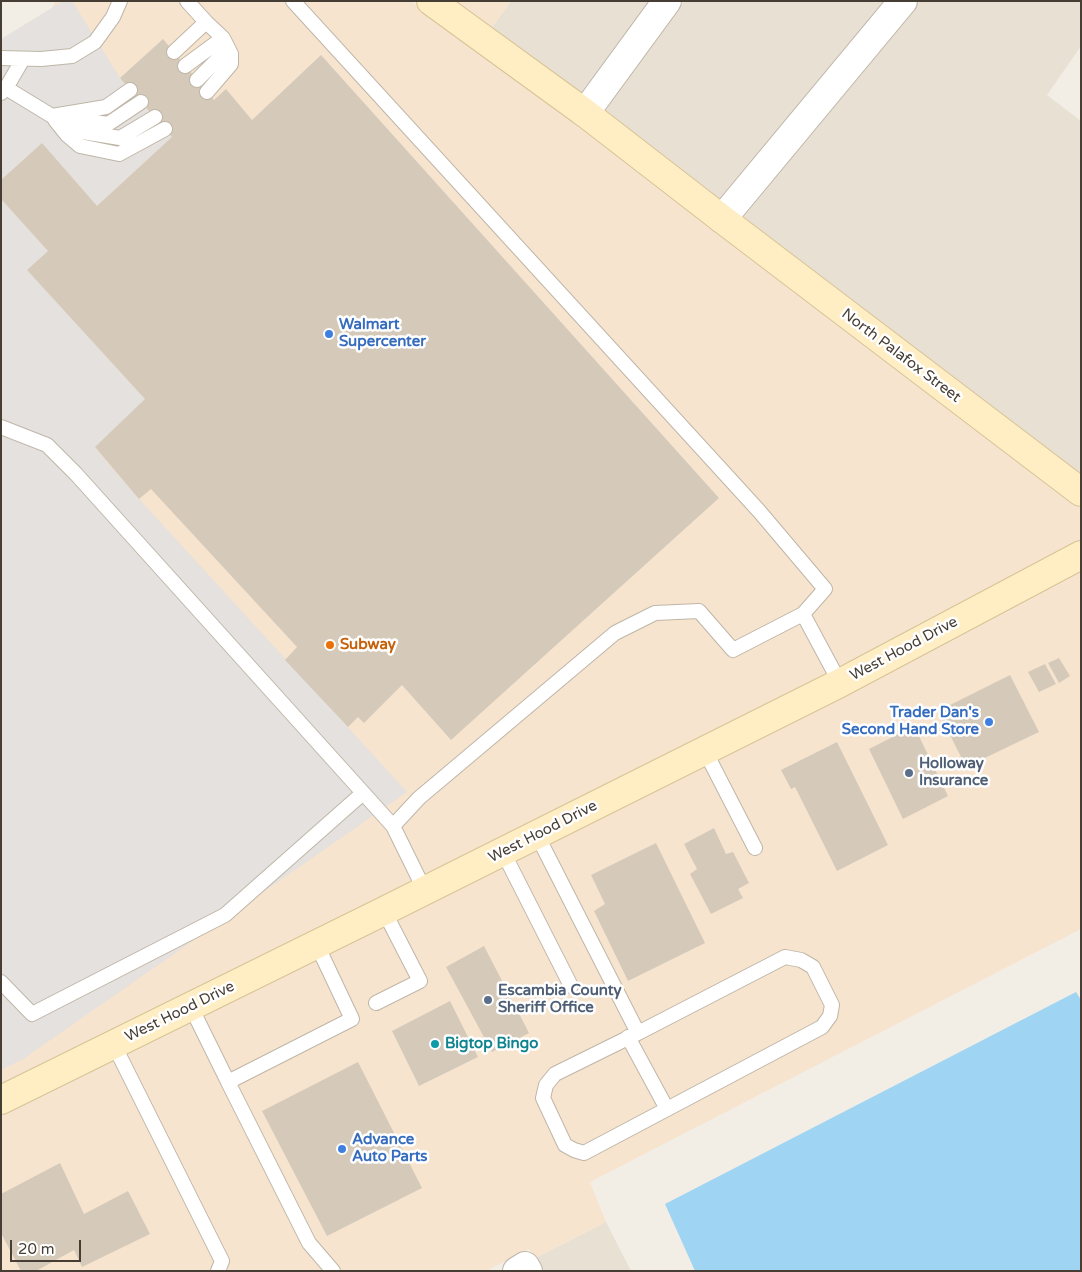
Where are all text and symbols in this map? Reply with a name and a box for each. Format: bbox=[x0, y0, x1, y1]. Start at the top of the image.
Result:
street label: North Palafox Street bbox=[838, 305, 964, 407]
place label: Walmart Supercenter bbox=[339, 316, 426, 351]
marker: Walmart Supercenter bbox=[323, 328, 335, 340]
street label: West Hood Drive bbox=[847, 613, 961, 685]
place label: Subway bbox=[340, 636, 396, 654]
marker: Subway bbox=[324, 639, 336, 651]
place label: Trader Dan's Second Hand Store bbox=[842, 704, 979, 739]
marker: Trader Dan's Second Hand Store bbox=[983, 716, 995, 728]
place label: Holloway Insurance bbox=[919, 755, 988, 790]
marker: Holloway Insurance bbox=[903, 767, 915, 779]
street label: West Hood Drive bbox=[486, 797, 600, 867]
street label: West Hood Drive bbox=[122, 978, 238, 1046]
place label: Escambia County Sheriff Office bbox=[498, 982, 622, 1017]
marker: Escambia County Sheriff Office bbox=[482, 994, 494, 1006]
place label: Bigtop Bingo bbox=[445, 1035, 538, 1053]
marker: Bigtop Bingo bbox=[429, 1038, 441, 1050]
place label: Advance Auto Parts bbox=[352, 1131, 428, 1166]
marker: Advance Auto Parts bbox=[336, 1143, 348, 1155]
scale bar bbox=[12, 1230, 84, 1262]
text: 20 m bbox=[18, 1240, 55, 1258]

